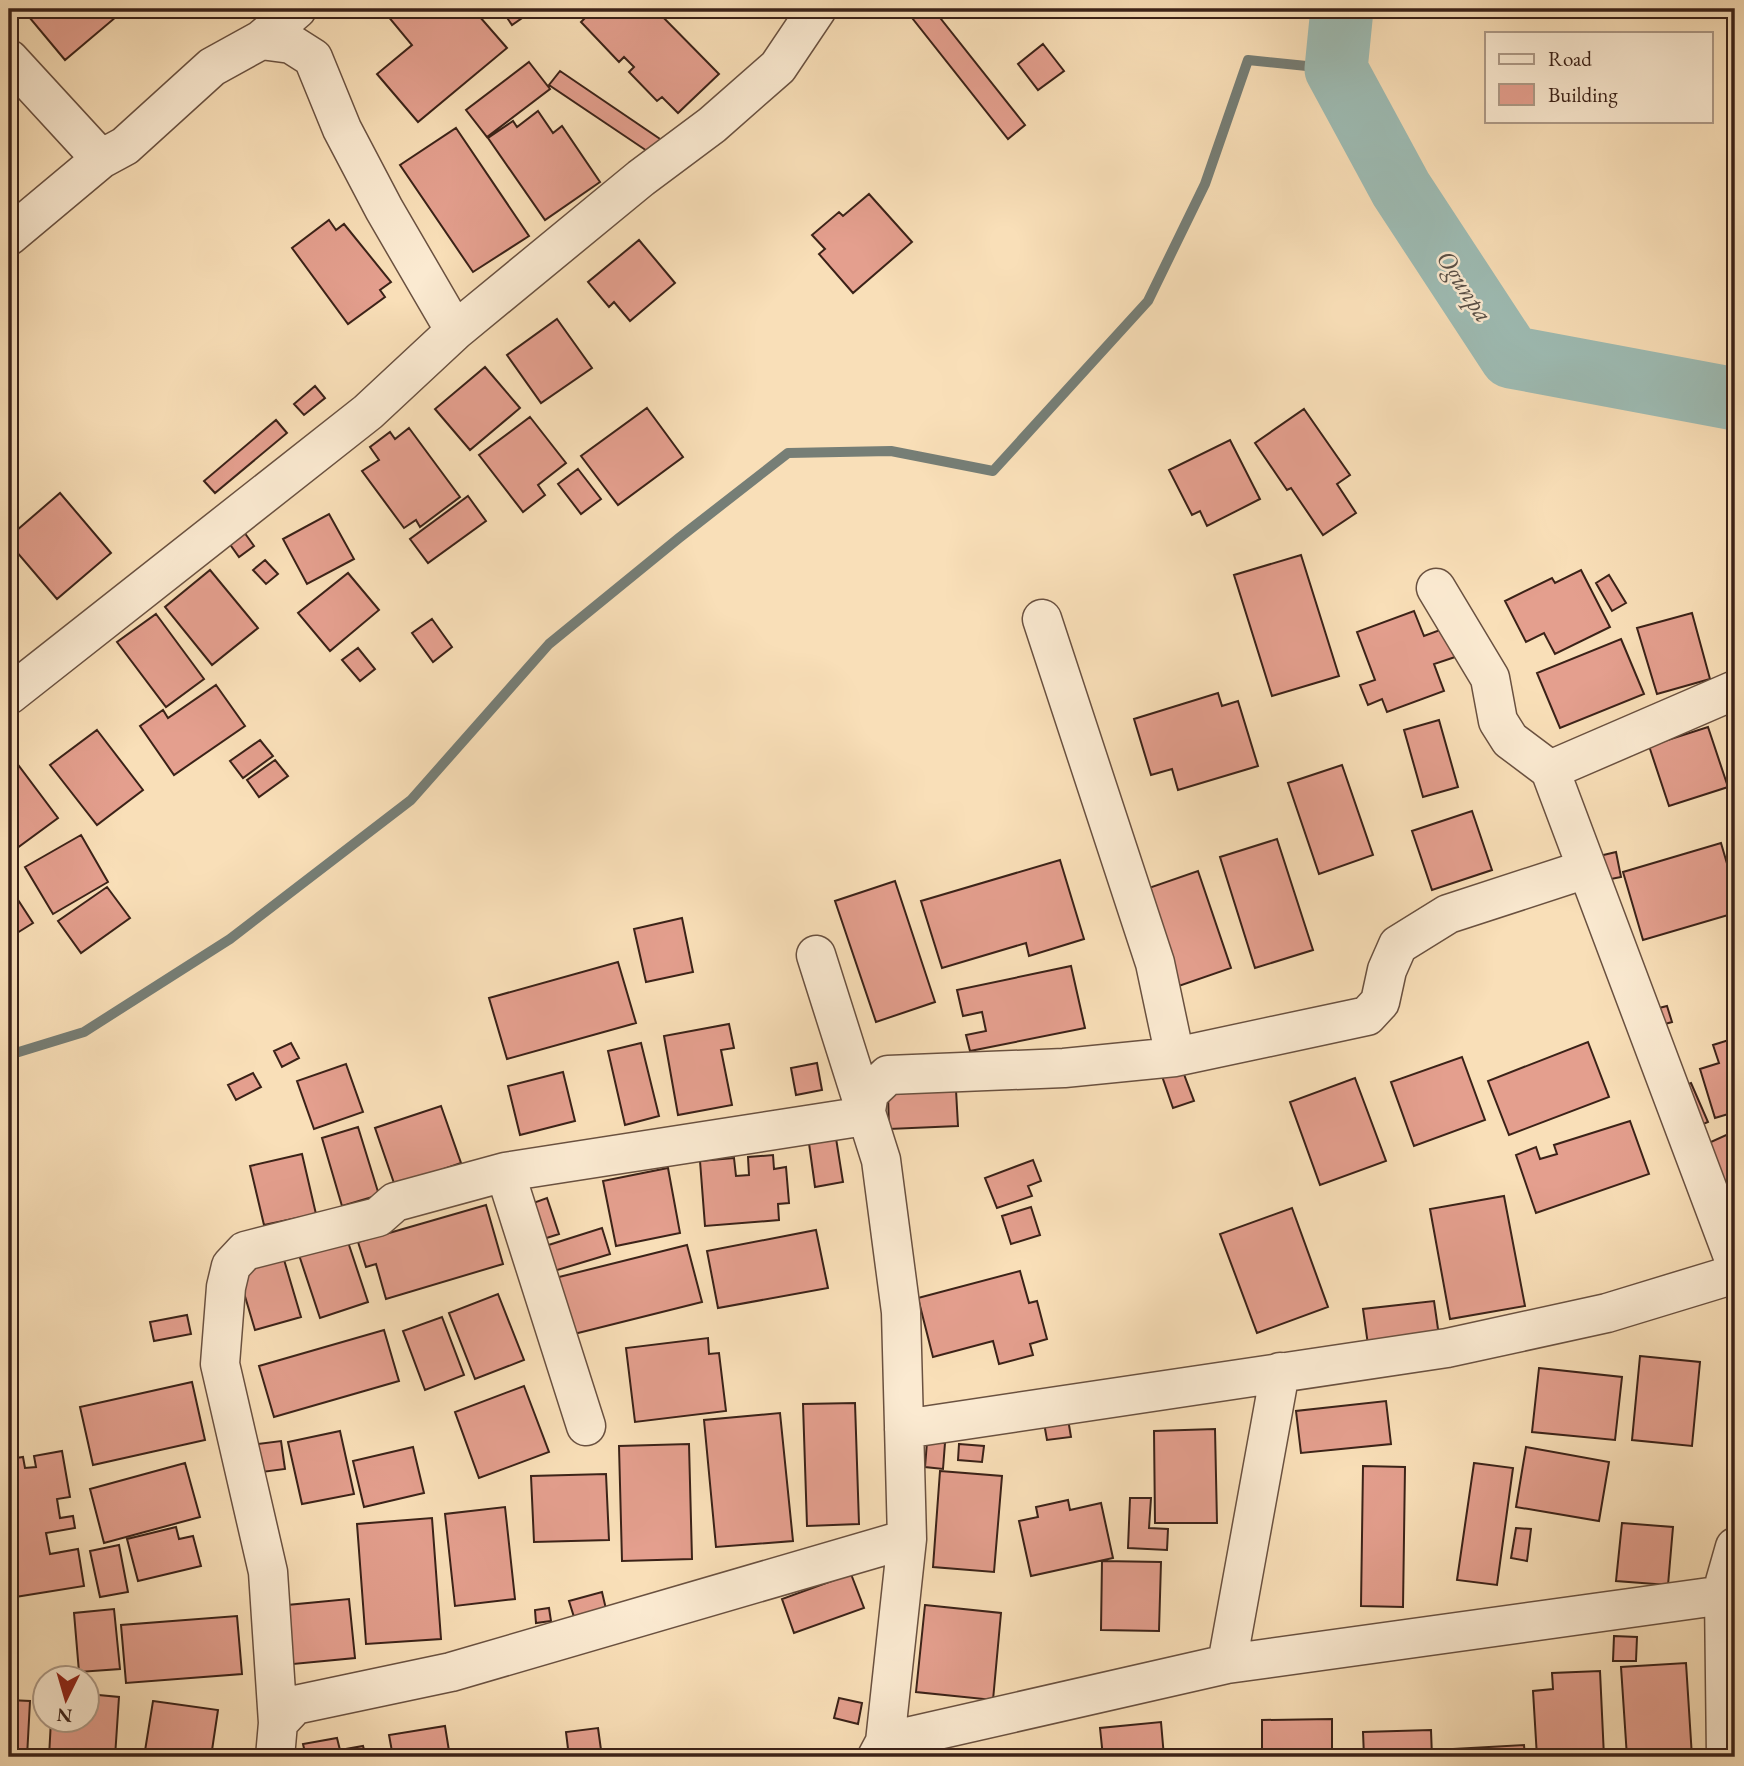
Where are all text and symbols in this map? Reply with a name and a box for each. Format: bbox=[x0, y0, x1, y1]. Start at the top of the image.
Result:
legend bbox=[1485, 32, 1712, 122]
text: Road bbox=[1548, 45, 1592, 72]
text: Building bbox=[1548, 81, 1618, 108]
water label: Ogunpa bbox=[1429, 243, 1501, 329]
north arrow bbox=[32, 1664, 102, 1734]
text: N bbox=[55, 1702, 73, 1729]

